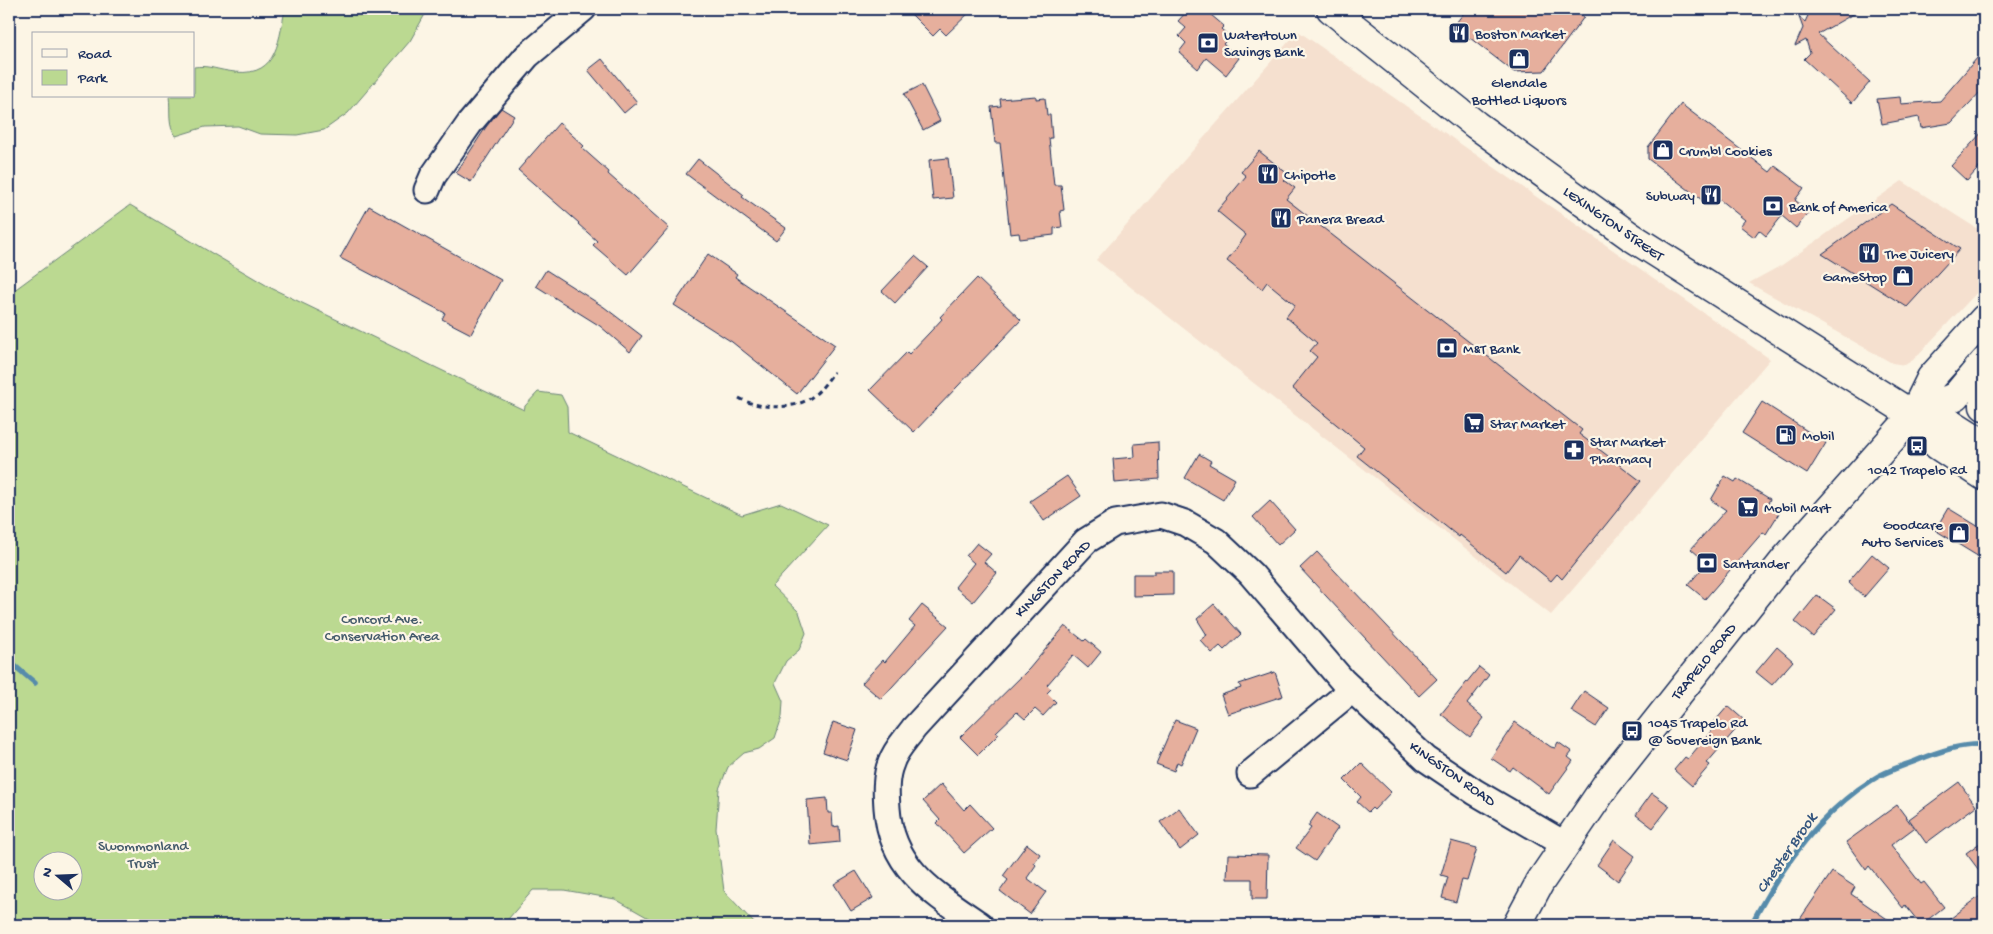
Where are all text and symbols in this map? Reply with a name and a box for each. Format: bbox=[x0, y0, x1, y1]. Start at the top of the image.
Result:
restaurant icon: Boston Market bbox=[1447, 21, 1471, 45]
place label: Boston Market bbox=[1474, 26, 1567, 44]
place label: Watertown Savings Bank bbox=[1224, 27, 1305, 62]
bank icon: Watertown Savings Bank bbox=[1196, 31, 1220, 55]
legend bbox=[32, 32, 195, 98]
text: Road bbox=[78, 46, 112, 64]
shop icon: Glendale Bottled Liquors bbox=[1507, 47, 1531, 71]
text: Park bbox=[77, 70, 108, 88]
place label: Glendale Bottled Liquors bbox=[1471, 75, 1567, 110]
shop icon: Crumbl Cookies bbox=[1651, 138, 1675, 162]
place label: Crumbl Cookies bbox=[1679, 143, 1772, 161]
restaurant icon: Chipotle bbox=[1256, 162, 1280, 186]
place label: Chipotle bbox=[1284, 167, 1336, 185]
street label: LEXINGTON STREET bbox=[1559, 183, 1668, 267]
restaurant icon: Subway bbox=[1699, 183, 1723, 207]
place label: Subway bbox=[1646, 188, 1696, 206]
bank icon: Bank of America bbox=[1761, 194, 1785, 218]
place label: Bank of America bbox=[1788, 199, 1888, 217]
restaurant icon: Panera Bread bbox=[1269, 206, 1293, 230]
place label: Panera Bread bbox=[1296, 211, 1385, 229]
restaurant icon: The Juicery bbox=[1857, 241, 1881, 265]
place label: The Juicery bbox=[1884, 246, 1955, 264]
shop icon: GameStop bbox=[1891, 264, 1915, 288]
place label: GameStop bbox=[1823, 269, 1888, 287]
bank icon: M&T Bank bbox=[1435, 336, 1459, 360]
place label: M&T Bank bbox=[1463, 341, 1521, 359]
supermarket icon: Star Market bbox=[1462, 411, 1486, 435]
place label: Star Market bbox=[1490, 416, 1567, 434]
fuel station icon: Mobil bbox=[1774, 423, 1798, 447]
place label: Mobil bbox=[1802, 428, 1835, 446]
place label: Star Market Pharmacy bbox=[1589, 434, 1667, 469]
bus stop icon: 1042 Trapelo Rd bbox=[1905, 434, 1929, 458]
pharmacy icon: Star Market Pharmacy bbox=[1562, 438, 1586, 462]
place label: 1042 Trapelo Rd bbox=[1867, 462, 1967, 480]
supermarket icon: Mobil Mart bbox=[1736, 495, 1760, 519]
place label: Mobil Mart bbox=[1764, 500, 1832, 518]
place label: Goodcare Auto Services bbox=[1861, 517, 1943, 552]
shop icon: Goodcare Auto Services bbox=[1947, 521, 1971, 545]
street label: KINGSTON ROAD bbox=[1012, 536, 1095, 622]
bank icon: Santander bbox=[1695, 551, 1719, 575]
place label: Santander bbox=[1723, 556, 1791, 574]
park label: Concord Ave. Conservation Area bbox=[325, 611, 440, 646]
street label: TRAPELO ROAD bbox=[1667, 620, 1741, 705]
place label: 1045 Trapelo Rd @ Sovereign Bank bbox=[1647, 715, 1762, 750]
bus stop icon: 1045 Trapelo Rd @ Sovereign Bank bbox=[1620, 719, 1644, 743]
street label: KINGSTON ROAD bbox=[1405, 738, 1499, 811]
water label: Chester Brook bbox=[1753, 809, 1823, 898]
park label: Swommonland Trust bbox=[98, 838, 189, 873]
north arrow bbox=[32, 852, 82, 902]
text: N bbox=[39, 865, 58, 880]

